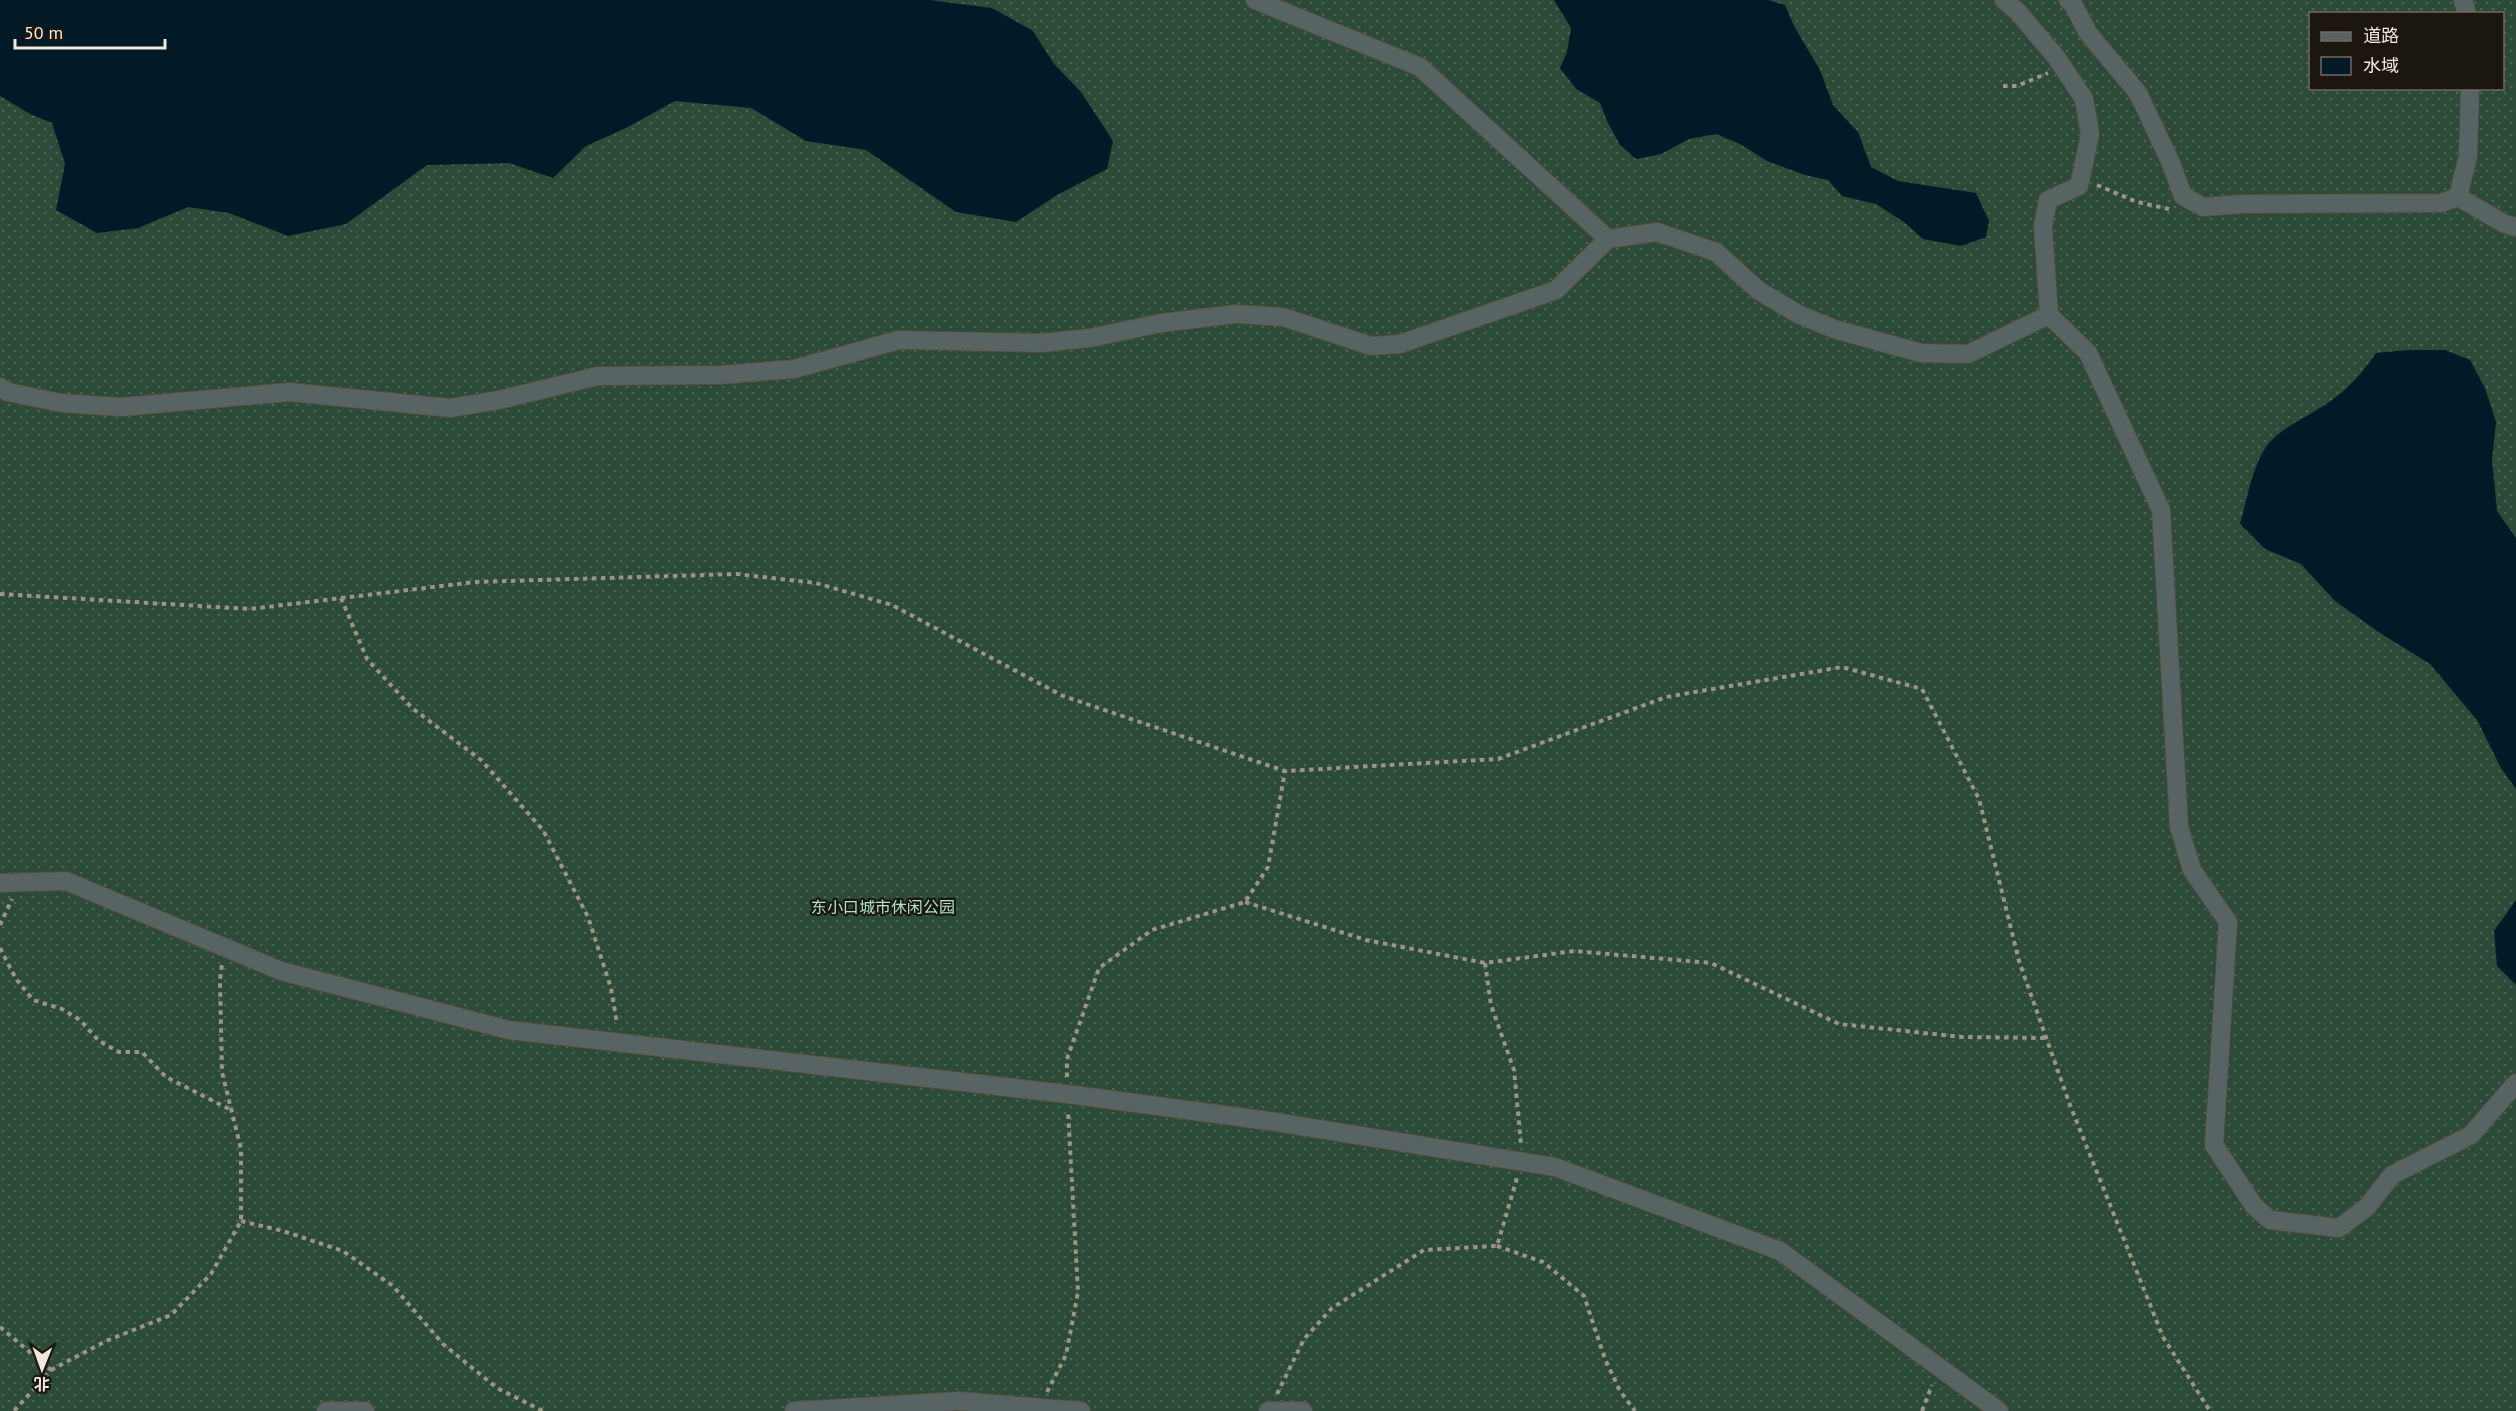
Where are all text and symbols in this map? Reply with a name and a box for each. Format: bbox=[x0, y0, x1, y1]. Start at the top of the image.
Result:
scale bar bbox=[15, 12, 165, 50]
legend bbox=[2309, 12, 2504, 90]
text: 50 m bbox=[24, 21, 63, 44]
text: 道路 bbox=[2363, 24, 2399, 47]
text: 水域 bbox=[2363, 54, 2399, 77]
park label: 东小口城市休闲公园 bbox=[811, 897, 955, 917]
north arrow bbox=[12, 1339, 72, 1399]
text: 北 bbox=[34, 1374, 50, 1394]

